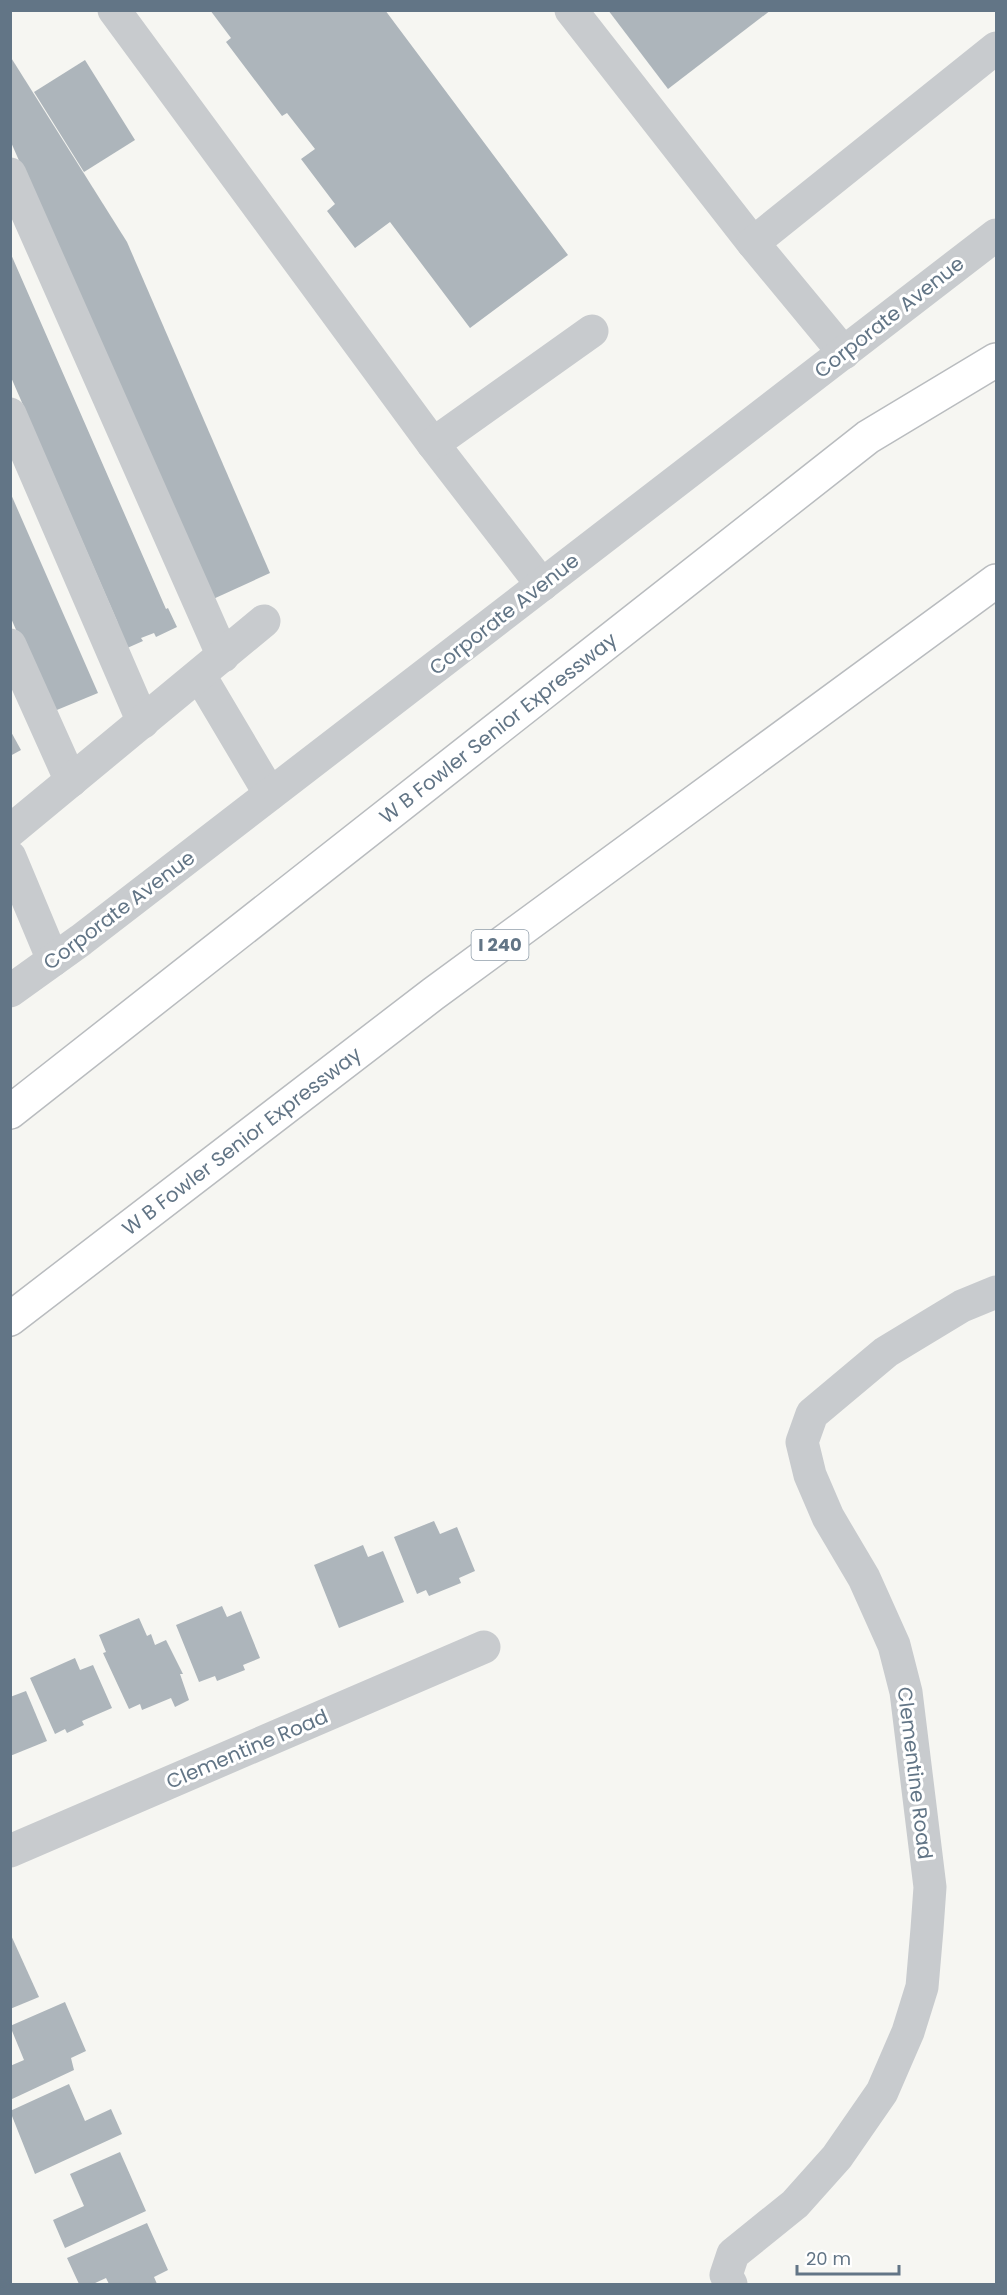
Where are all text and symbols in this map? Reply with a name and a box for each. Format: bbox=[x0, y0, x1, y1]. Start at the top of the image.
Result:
street label: Corporate Avenue bbox=[808, 250, 970, 384]
street label: Corporate Avenue bbox=[423, 547, 585, 681]
street label: W B Fowler Senior Expressway bbox=[374, 626, 623, 830]
street label: Corporate Avenue bbox=[37, 844, 201, 976]
road number: I 240 bbox=[472, 930, 528, 960]
street label: W B Fowler Senior Expressway bbox=[116, 1040, 367, 1242]
street label: Clementine Road bbox=[891, 1685, 939, 1861]
street label: Clementine Road bbox=[162, 1702, 332, 1796]
scale bar bbox=[797, 2238, 899, 2276]
text: 20 m bbox=[806, 2246, 851, 2271]

